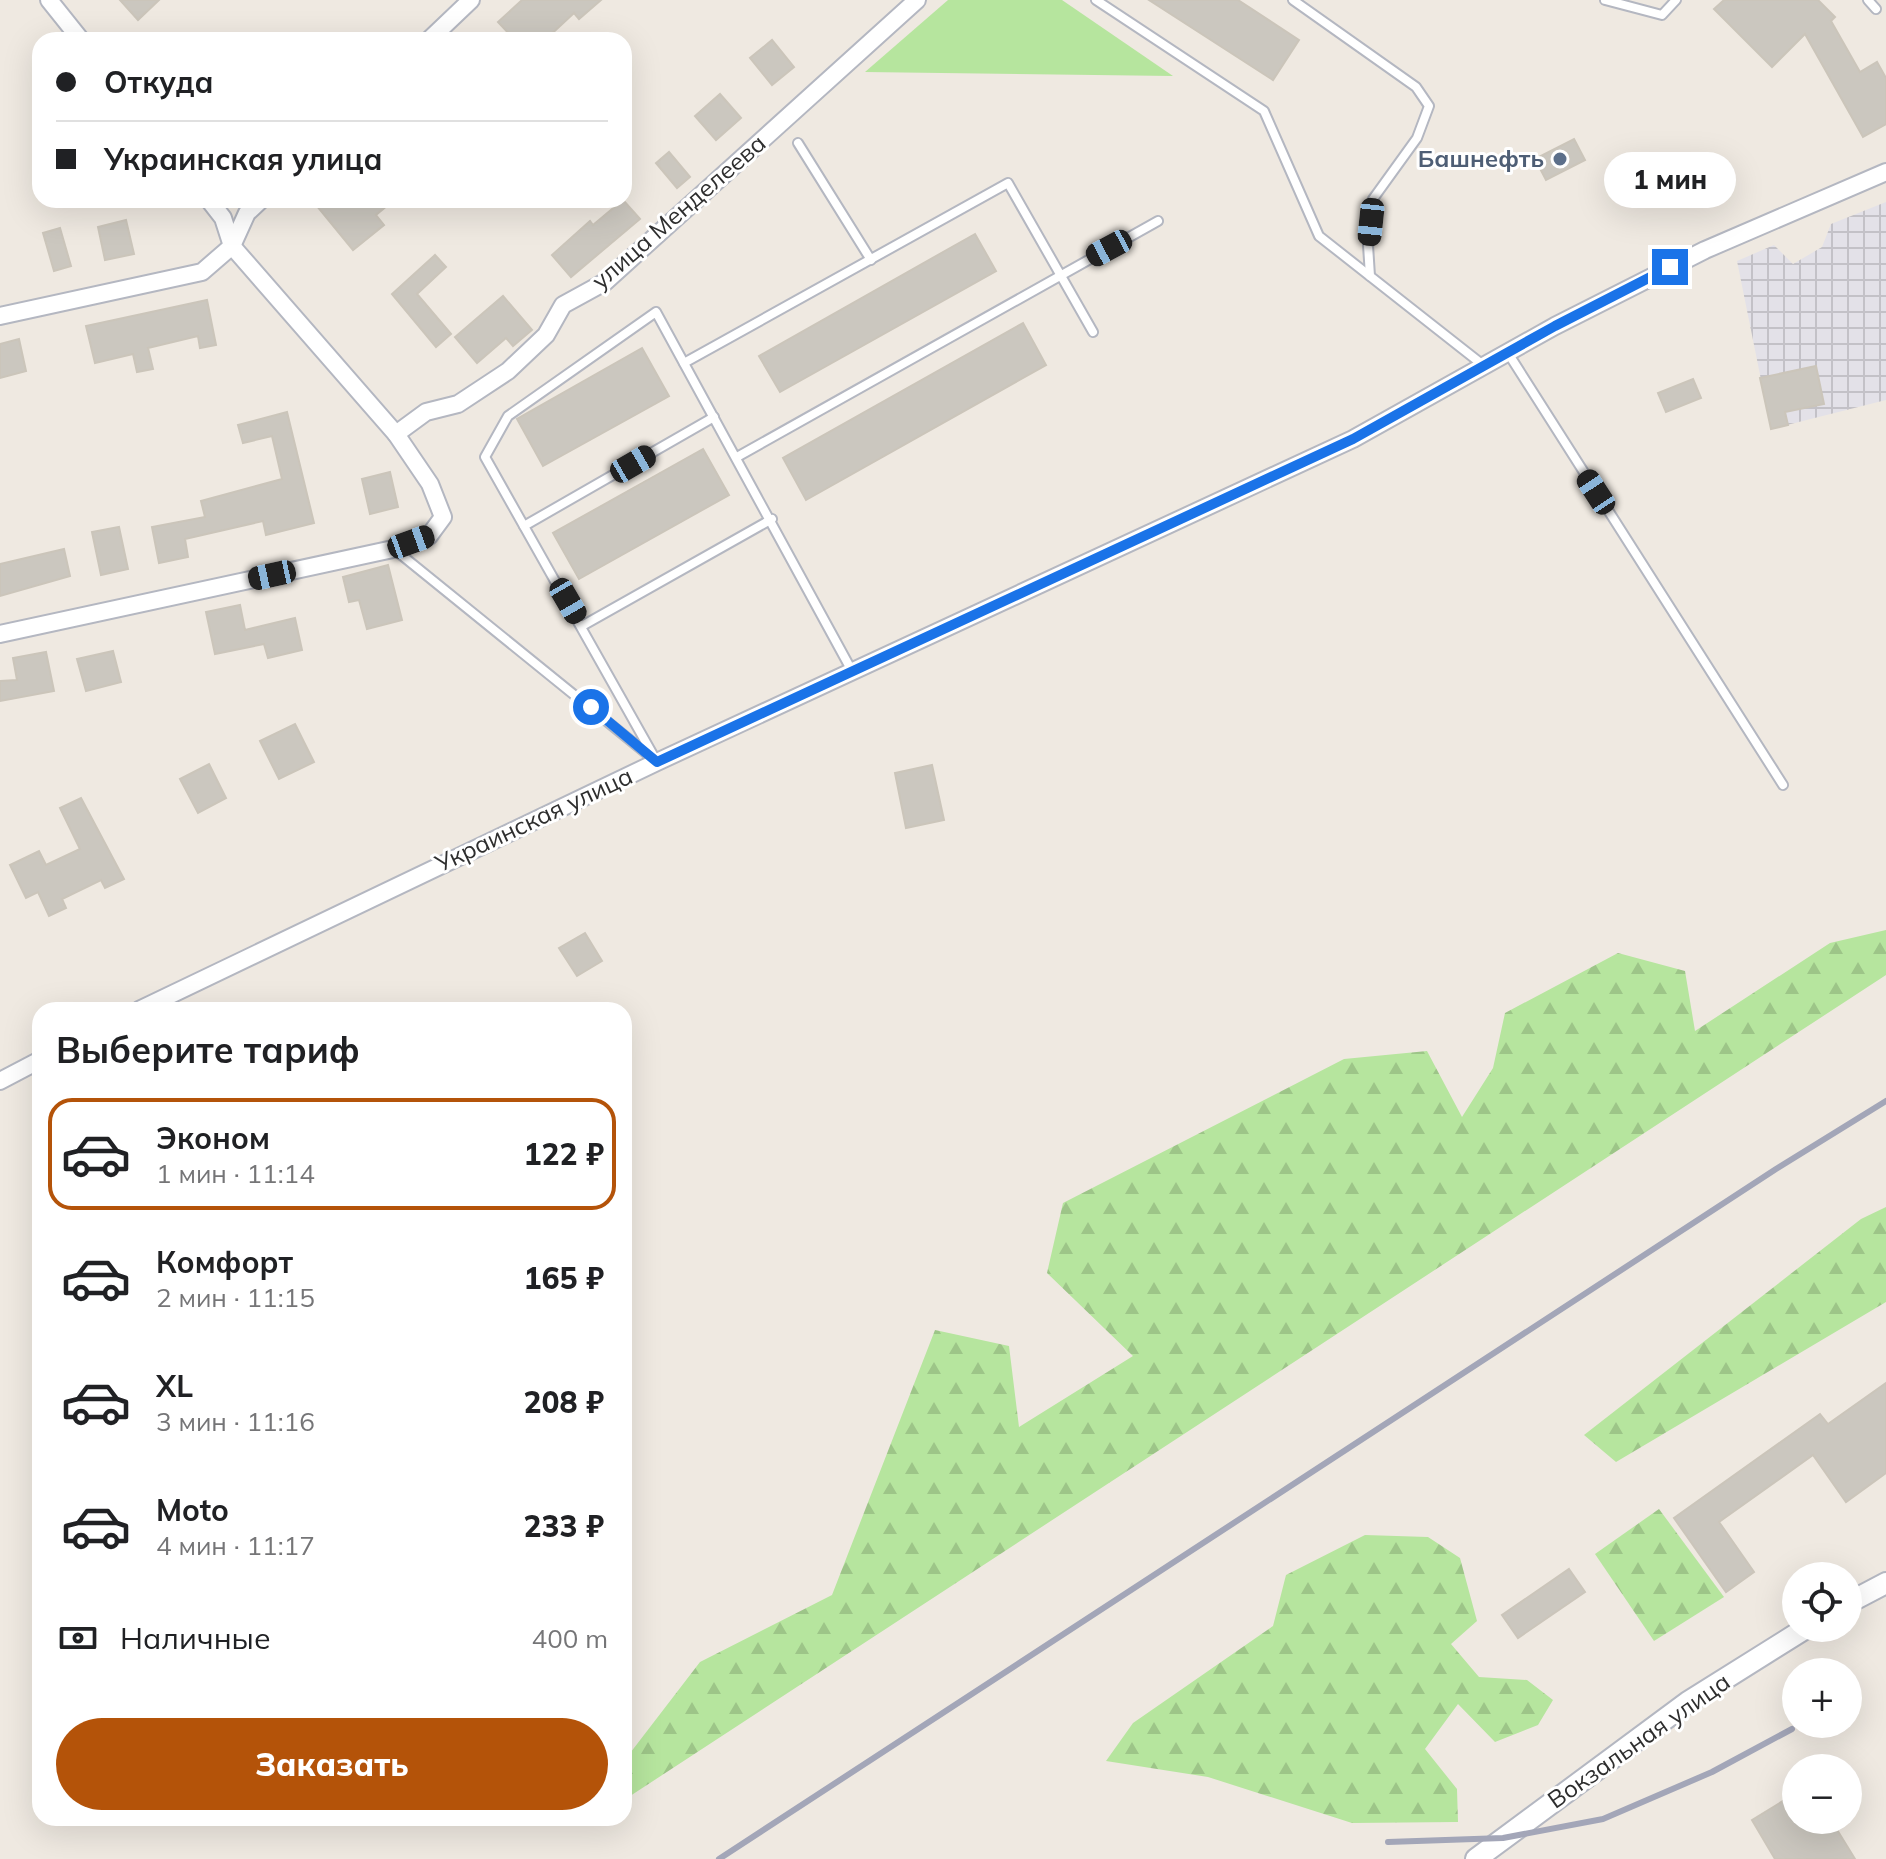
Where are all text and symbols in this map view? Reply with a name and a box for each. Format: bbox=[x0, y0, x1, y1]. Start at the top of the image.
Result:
text: Откуда bbox=[104, 63, 214, 101]
street label: улица Менделеева bbox=[585, 127, 772, 295]
text: Украинская улица bbox=[104, 140, 383, 178]
place label: Башнефть bbox=[1418, 143, 1544, 173]
marker: Башнефть bbox=[1551, 150, 1569, 168]
callout: 1 мин bbox=[1604, 151, 1736, 207]
text: 1 мин bbox=[1633, 163, 1707, 196]
car bbox=[1357, 197, 1385, 247]
car bbox=[1082, 226, 1136, 270]
route end bbox=[1652, 249, 1688, 285]
car bbox=[606, 442, 660, 486]
car bbox=[1573, 465, 1619, 519]
car bbox=[384, 523, 438, 561]
car bbox=[246, 558, 298, 592]
car bbox=[546, 574, 590, 628]
route start bbox=[573, 689, 609, 725]
street label: Украинская улица bbox=[429, 760, 637, 878]
text: Выберите тариф bbox=[56, 1027, 360, 1072]
icon: car bbox=[60, 1118, 132, 1190]
text: Эконом bbox=[156, 1119, 270, 1157]
text: 122 ₽ bbox=[524, 1135, 604, 1173]
text: 1 мин · 11:14 bbox=[156, 1157, 315, 1190]
icon: car bbox=[60, 1242, 132, 1314]
text: Комфорт bbox=[156, 1243, 293, 1281]
text: 165 ₽ bbox=[524, 1259, 604, 1297]
text: 2 мин · 11:15 bbox=[156, 1281, 315, 1314]
icon: car bbox=[60, 1366, 132, 1438]
text: XL bbox=[156, 1367, 193, 1405]
text: 208 ₽ bbox=[524, 1383, 604, 1421]
text: 3 мин · 11:16 bbox=[156, 1405, 315, 1438]
icon: car bbox=[60, 1490, 132, 1562]
text: Moto bbox=[156, 1491, 229, 1529]
text: 233 ₽ bbox=[524, 1507, 604, 1545]
text: 4 мин · 11:17 bbox=[156, 1529, 315, 1562]
map controls bbox=[1782, 1562, 1862, 1834]
button: locate bbox=[1782, 1562, 1862, 1642]
icon: cash bbox=[56, 1616, 100, 1660]
text: Наличные bbox=[120, 1619, 271, 1657]
text: 400 m bbox=[532, 1622, 608, 1655]
button: + bbox=[1782, 1658, 1862, 1738]
street label: Вокзальная улица bbox=[1542, 1666, 1735, 1814]
button: Заказать bbox=[56, 1718, 608, 1810]
button: − bbox=[1782, 1754, 1862, 1834]

